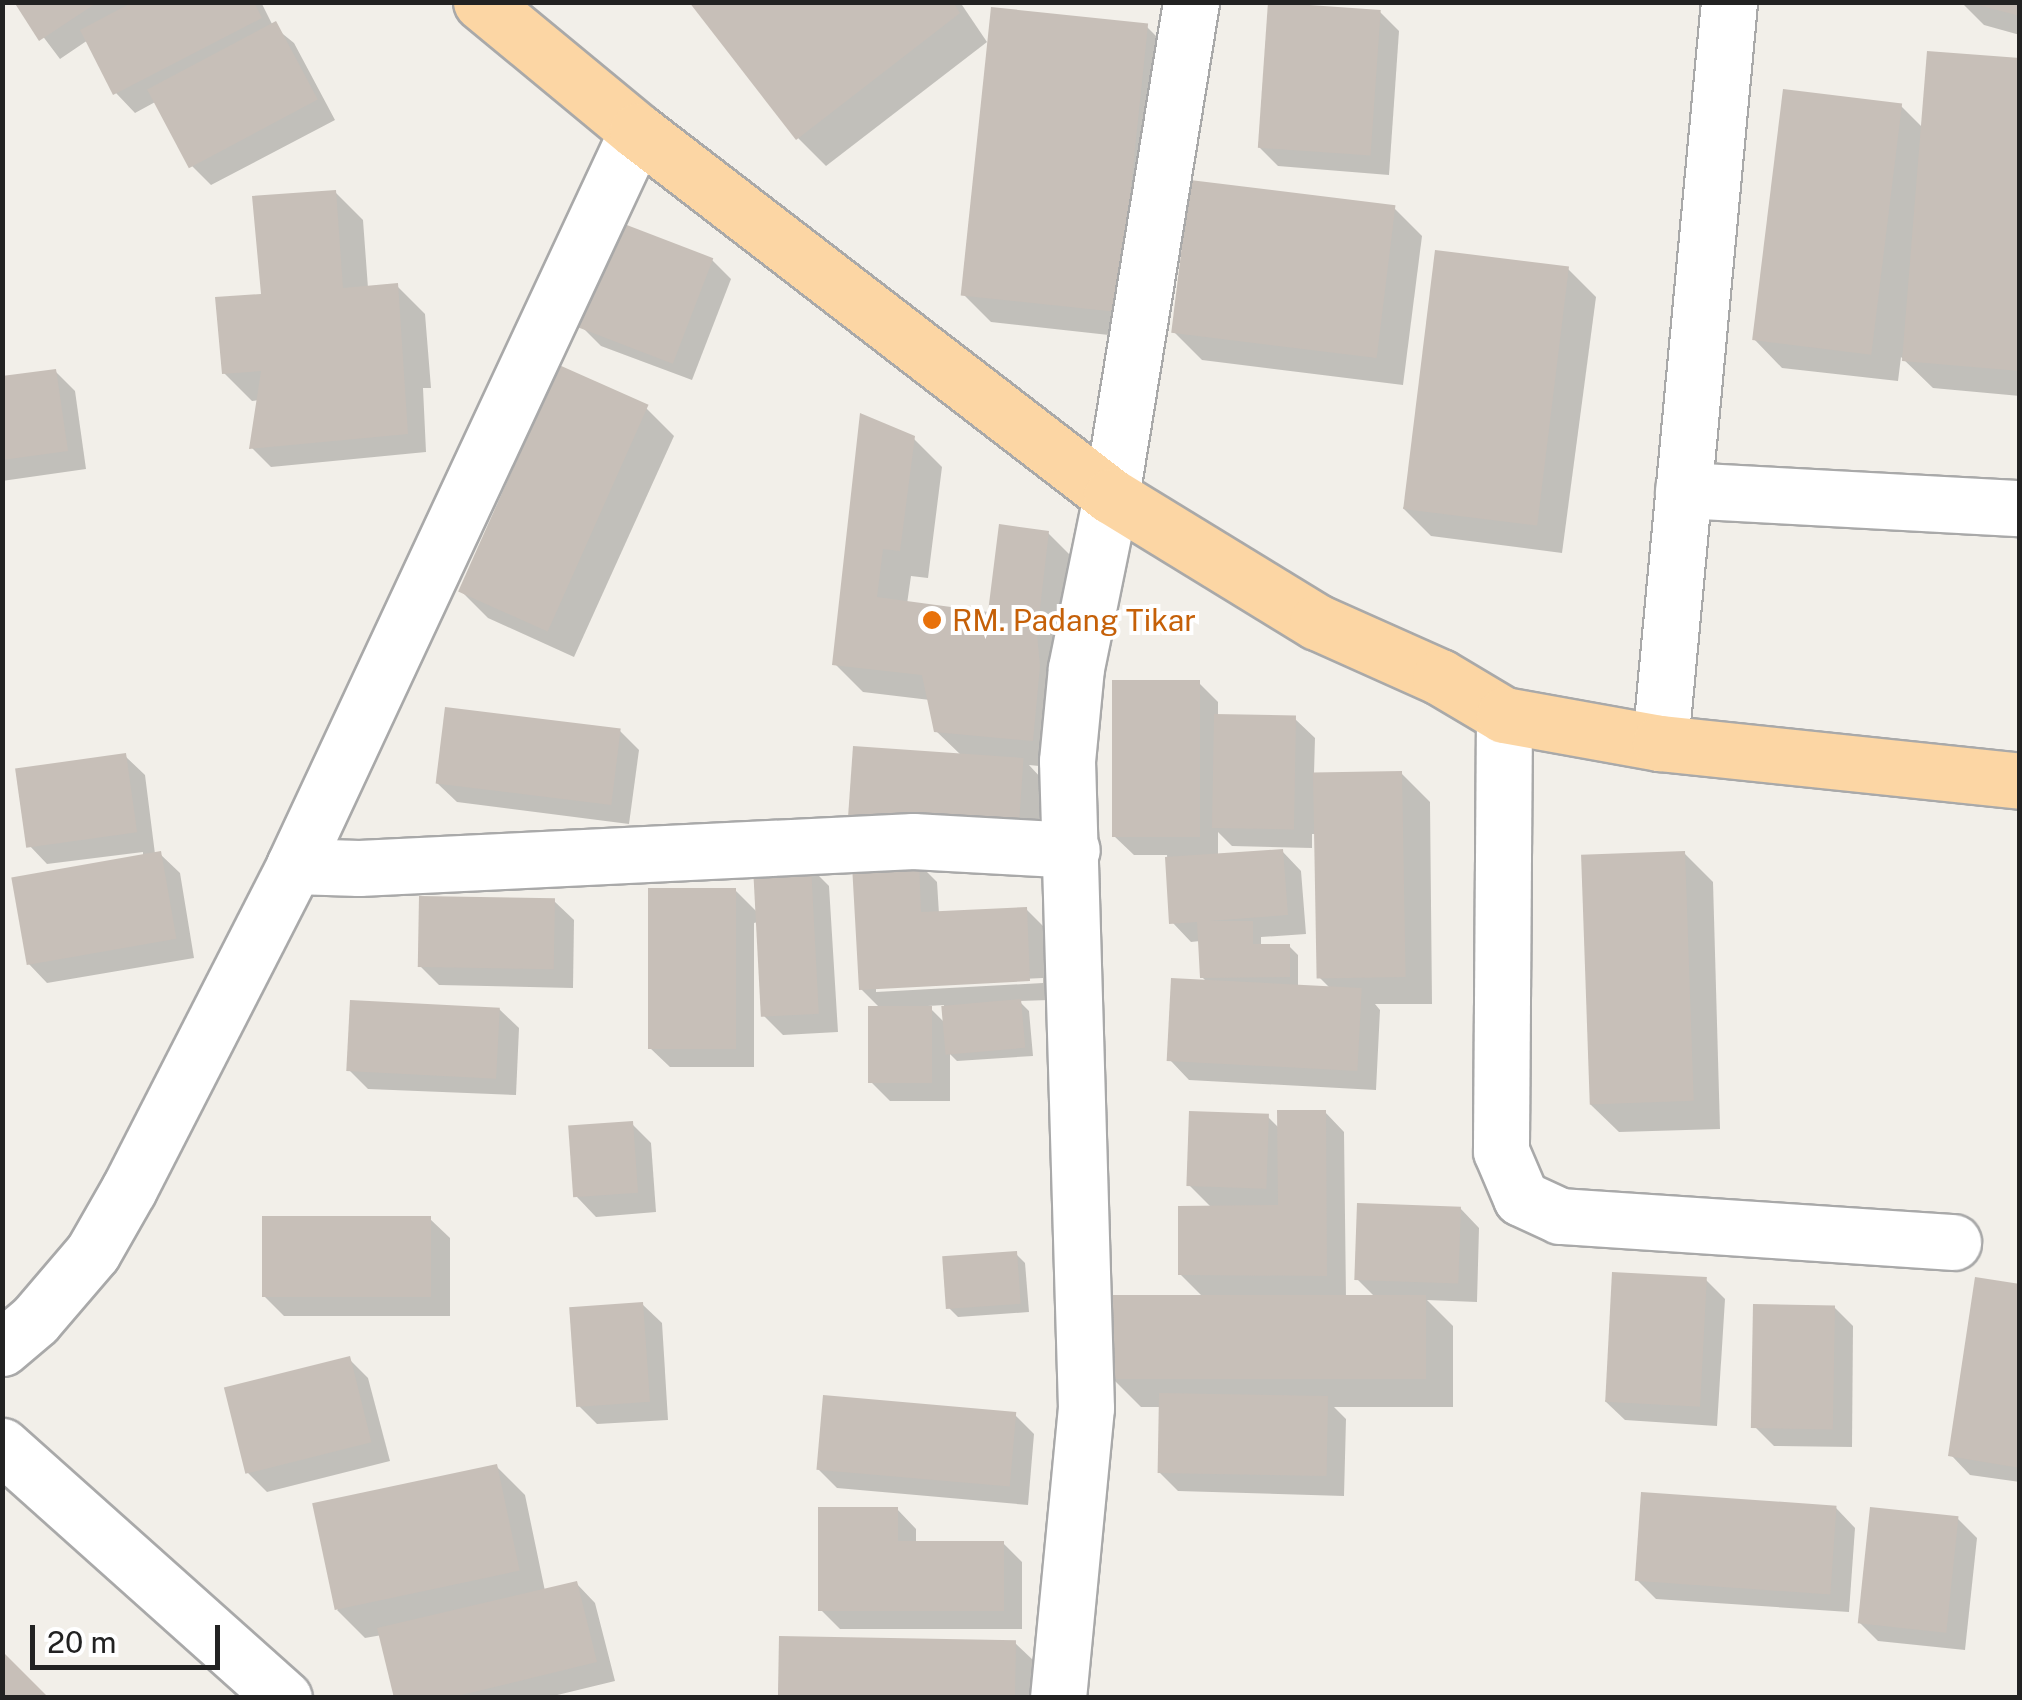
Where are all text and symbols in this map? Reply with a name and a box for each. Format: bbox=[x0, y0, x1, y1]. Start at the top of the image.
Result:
place label: RM. Padang Tikar bbox=[952, 602, 1196, 638]
marker: RM. Padang Tikar bbox=[921, 609, 943, 631]
scale bar bbox=[35, 1605, 225, 1667]
text: 20 m bbox=[47, 1624, 116, 1660]

